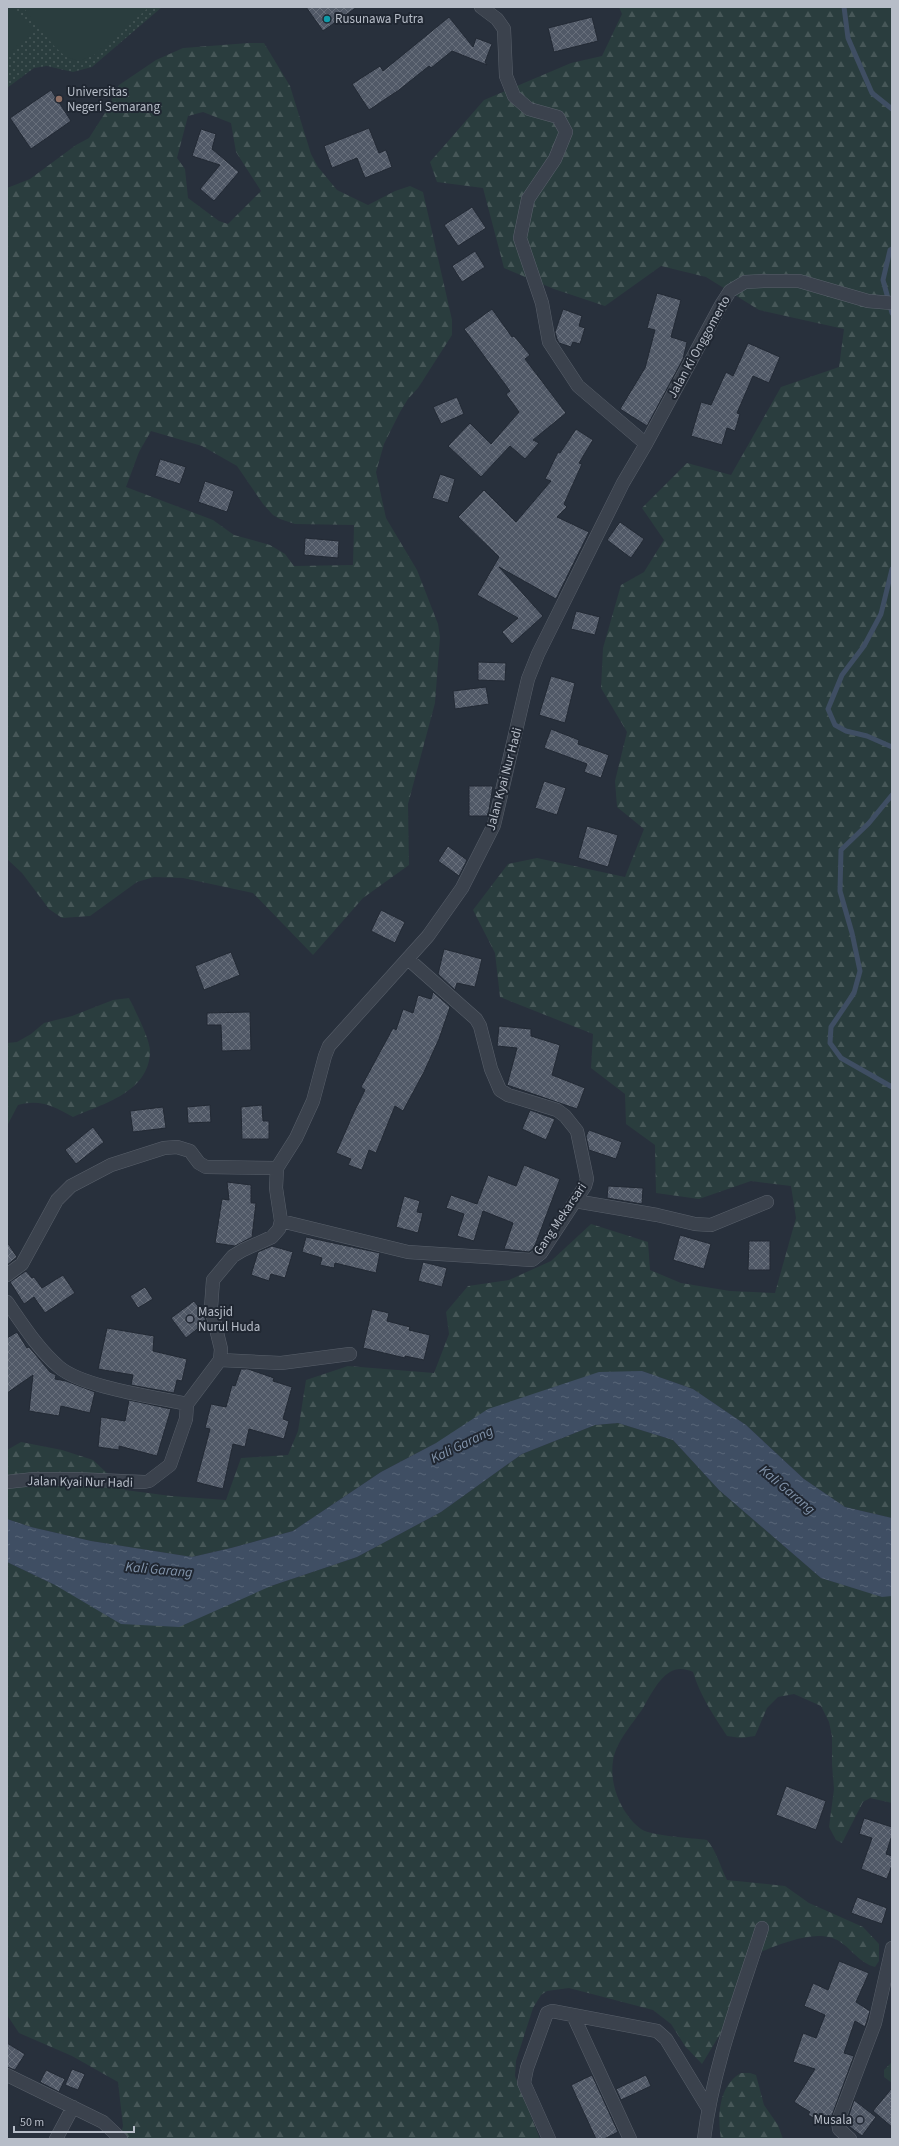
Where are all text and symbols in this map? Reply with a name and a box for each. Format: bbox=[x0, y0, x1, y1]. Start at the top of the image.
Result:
place label: Rusunawa Putra bbox=[335, 10, 424, 28]
marker: Rusunawa Putra bbox=[322, 14, 332, 24]
place label: Universitas Negeri Semarang bbox=[67, 83, 160, 116]
marker: Universitas Negeri Semarang bbox=[54, 94, 64, 104]
street label: Jalan Ki Onggomerto bbox=[663, 293, 735, 401]
street label: Jalan Kyai Nur Hadi bbox=[482, 726, 526, 832]
street label: Gang Mekarsari bbox=[529, 1179, 591, 1259]
place label: Masjid Nurul Huda bbox=[198, 1303, 260, 1336]
marker: Masjid Nurul Huda bbox=[185, 1314, 195, 1324]
water label: Kali Garang bbox=[427, 1421, 497, 1469]
water label: Kali Garang bbox=[755, 1461, 819, 1519]
street label: Jalan Kyai Nur Hadi bbox=[27, 1472, 133, 1492]
water label: Kali Garang bbox=[125, 1557, 193, 1583]
scale bar bbox=[14, 2108, 134, 2134]
place label: Musala bbox=[814, 2111, 852, 2129]
text: 50 m bbox=[20, 2114, 44, 2131]
marker: Musala bbox=[855, 2115, 865, 2125]

